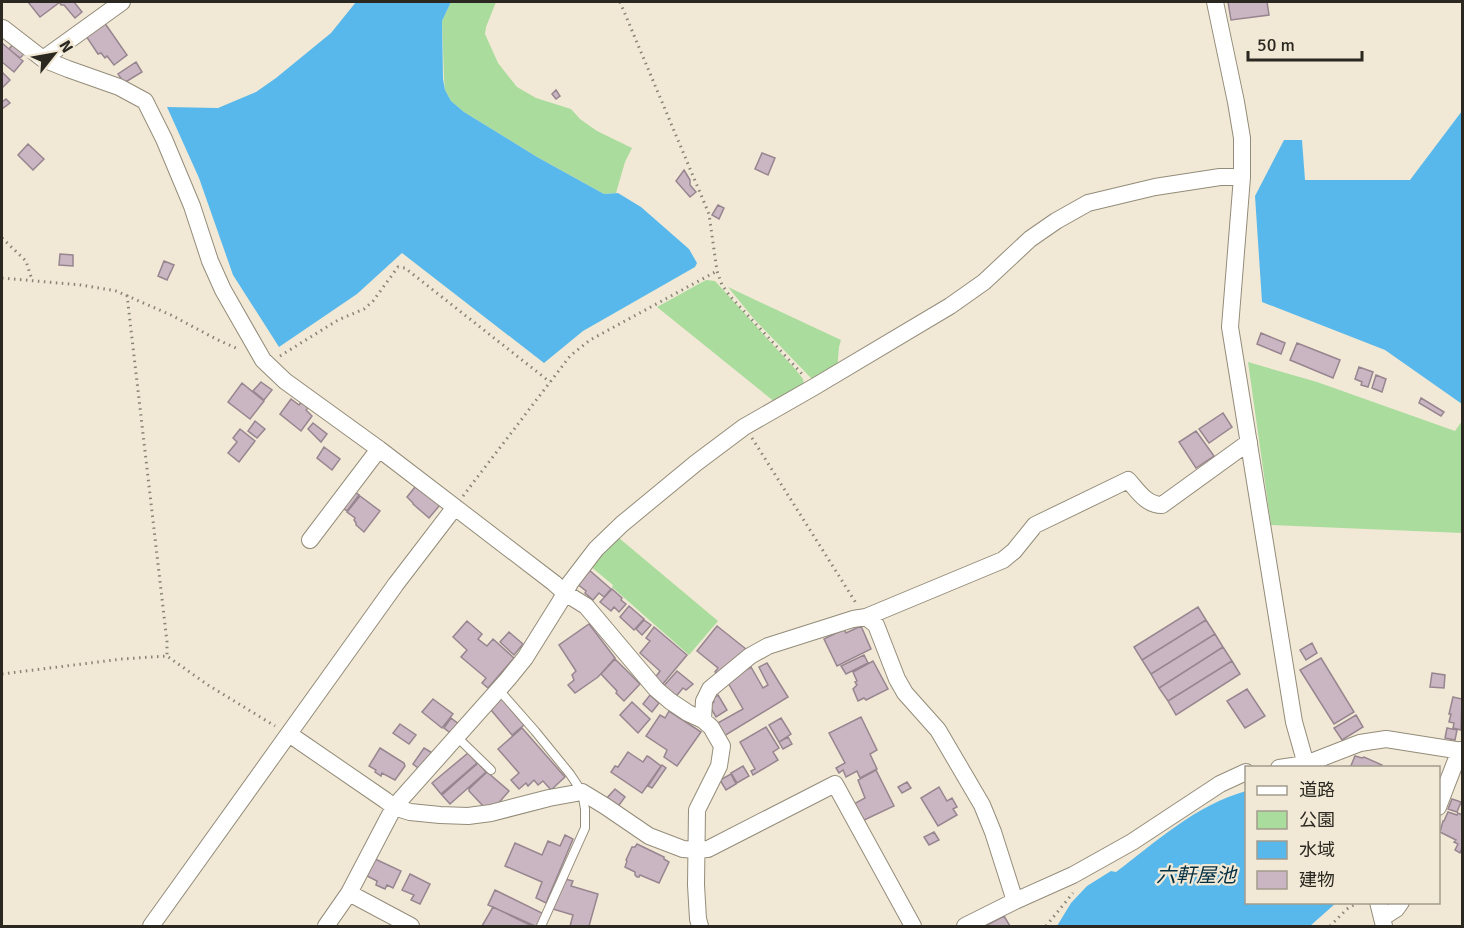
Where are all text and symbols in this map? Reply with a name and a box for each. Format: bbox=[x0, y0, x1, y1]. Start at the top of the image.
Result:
north arrow bbox=[24, 24, 84, 84]
scale bar bbox=[1248, 24, 1362, 62]
text: 50 m bbox=[1257, 34, 1295, 56]
text: N bbox=[55, 37, 77, 57]
legend bbox=[1245, 766, 1440, 904]
text: 道路 bbox=[1299, 779, 1335, 801]
text: 公園 bbox=[1299, 809, 1335, 831]
text: 水域 bbox=[1299, 839, 1335, 861]
water label: 六軒屋池 bbox=[1156, 863, 1238, 888]
text: 建物 bbox=[1299, 869, 1335, 891]

